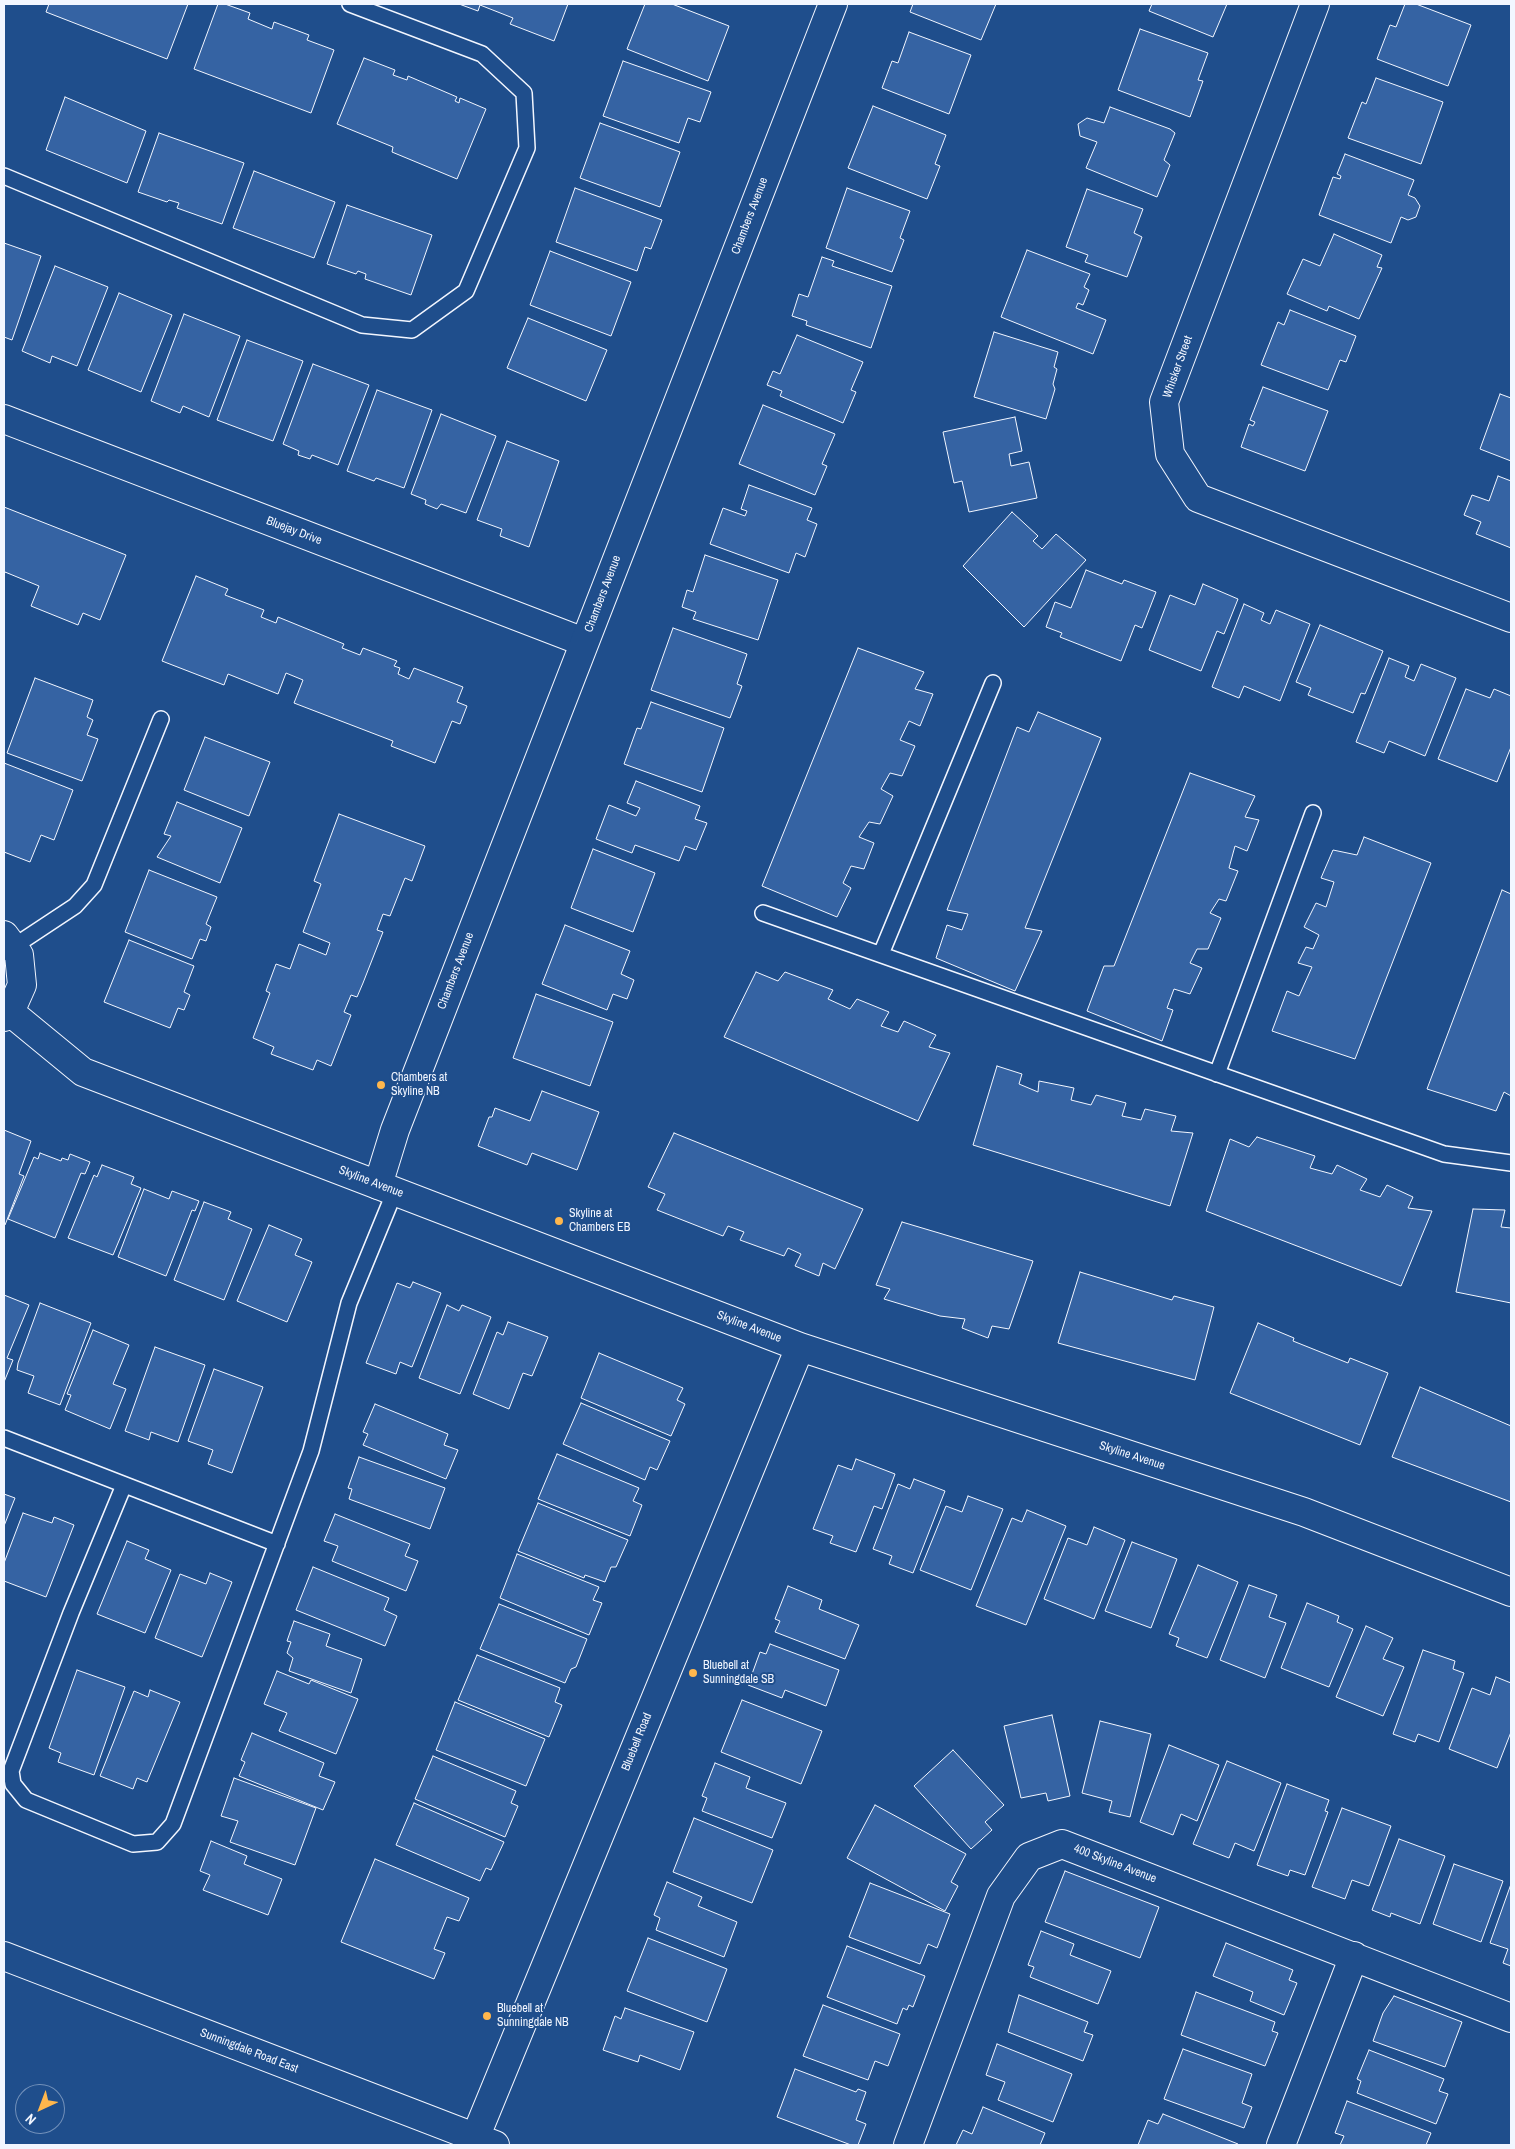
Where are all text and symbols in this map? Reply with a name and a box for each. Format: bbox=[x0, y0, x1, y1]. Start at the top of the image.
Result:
street label: Chambers Avenue bbox=[729, 175, 771, 257]
street label: Whisker Street bbox=[1160, 334, 1196, 400]
street label: Bluejay Drive bbox=[264, 514, 324, 548]
street label: Chambers Avenue bbox=[582, 553, 624, 635]
street label: Chambers Avenue bbox=[435, 930, 477, 1012]
place label: Chambers at Skyline NB bbox=[391, 1071, 447, 1099]
marker: Chambers at Skyline NB bbox=[375, 1079, 387, 1091]
street label: Skyline Avenue bbox=[337, 1163, 405, 1201]
place label: Skyline at Chambers EB bbox=[569, 1207, 630, 1235]
marker: Skyline at Chambers EB bbox=[553, 1215, 565, 1227]
street label: Skyline Avenue bbox=[715, 1308, 783, 1346]
street label: Skyline Avenue bbox=[1097, 1439, 1167, 1473]
place label: Bluebell at Sunningdale SB bbox=[703, 1659, 774, 1687]
marker: Bluebell at Sunningdale SB bbox=[687, 1667, 699, 1679]
street label: Bluebell Road bbox=[619, 1711, 655, 1773]
street label: 400 Skyline Avenue bbox=[1072, 1842, 1158, 1886]
place label: Bluebell at Sunningdale NB bbox=[497, 2002, 569, 2030]
marker: Bluebell at Sunningdale NB bbox=[481, 2010, 493, 2022]
street label: Sunningdale Road East bbox=[198, 2026, 300, 2076]
north arrow bbox=[15, 2084, 65, 2134]
text: N bbox=[21, 2110, 40, 2129]

